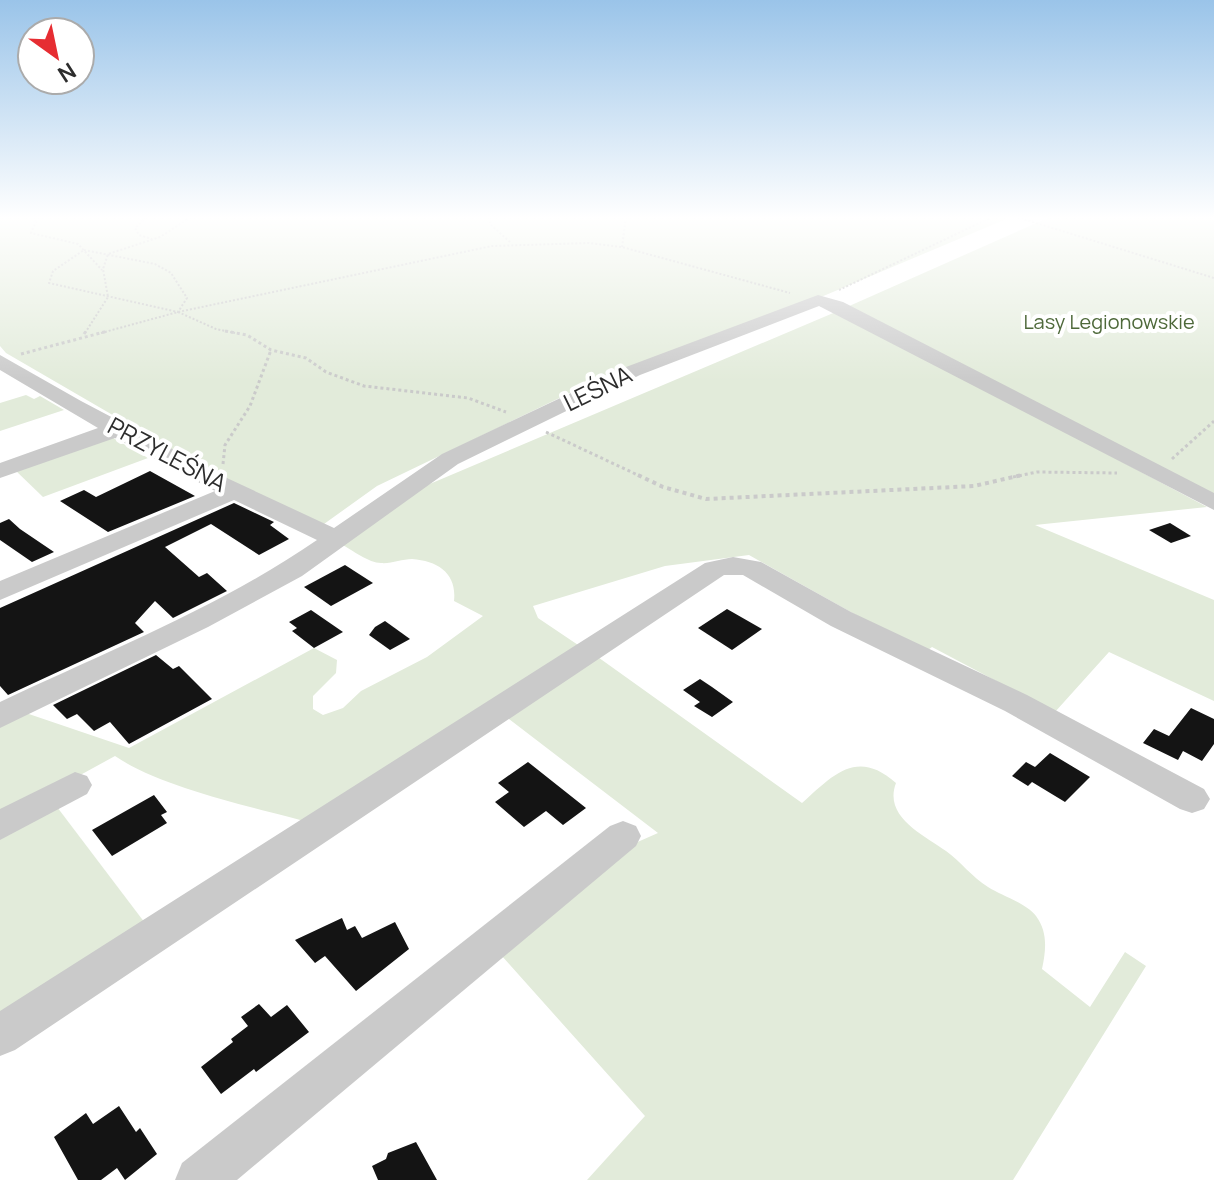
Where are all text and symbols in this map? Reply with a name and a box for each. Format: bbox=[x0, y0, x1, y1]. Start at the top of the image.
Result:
north arrow bbox=[16, 16, 96, 96]
text: N bbox=[52, 56, 82, 90]
park label: Lasy Legionowskie bbox=[1023, 308, 1195, 335]
street label: LEŚNA bbox=[558, 357, 637, 418]
street label: PRZYLEŚNA bbox=[103, 409, 233, 499]

